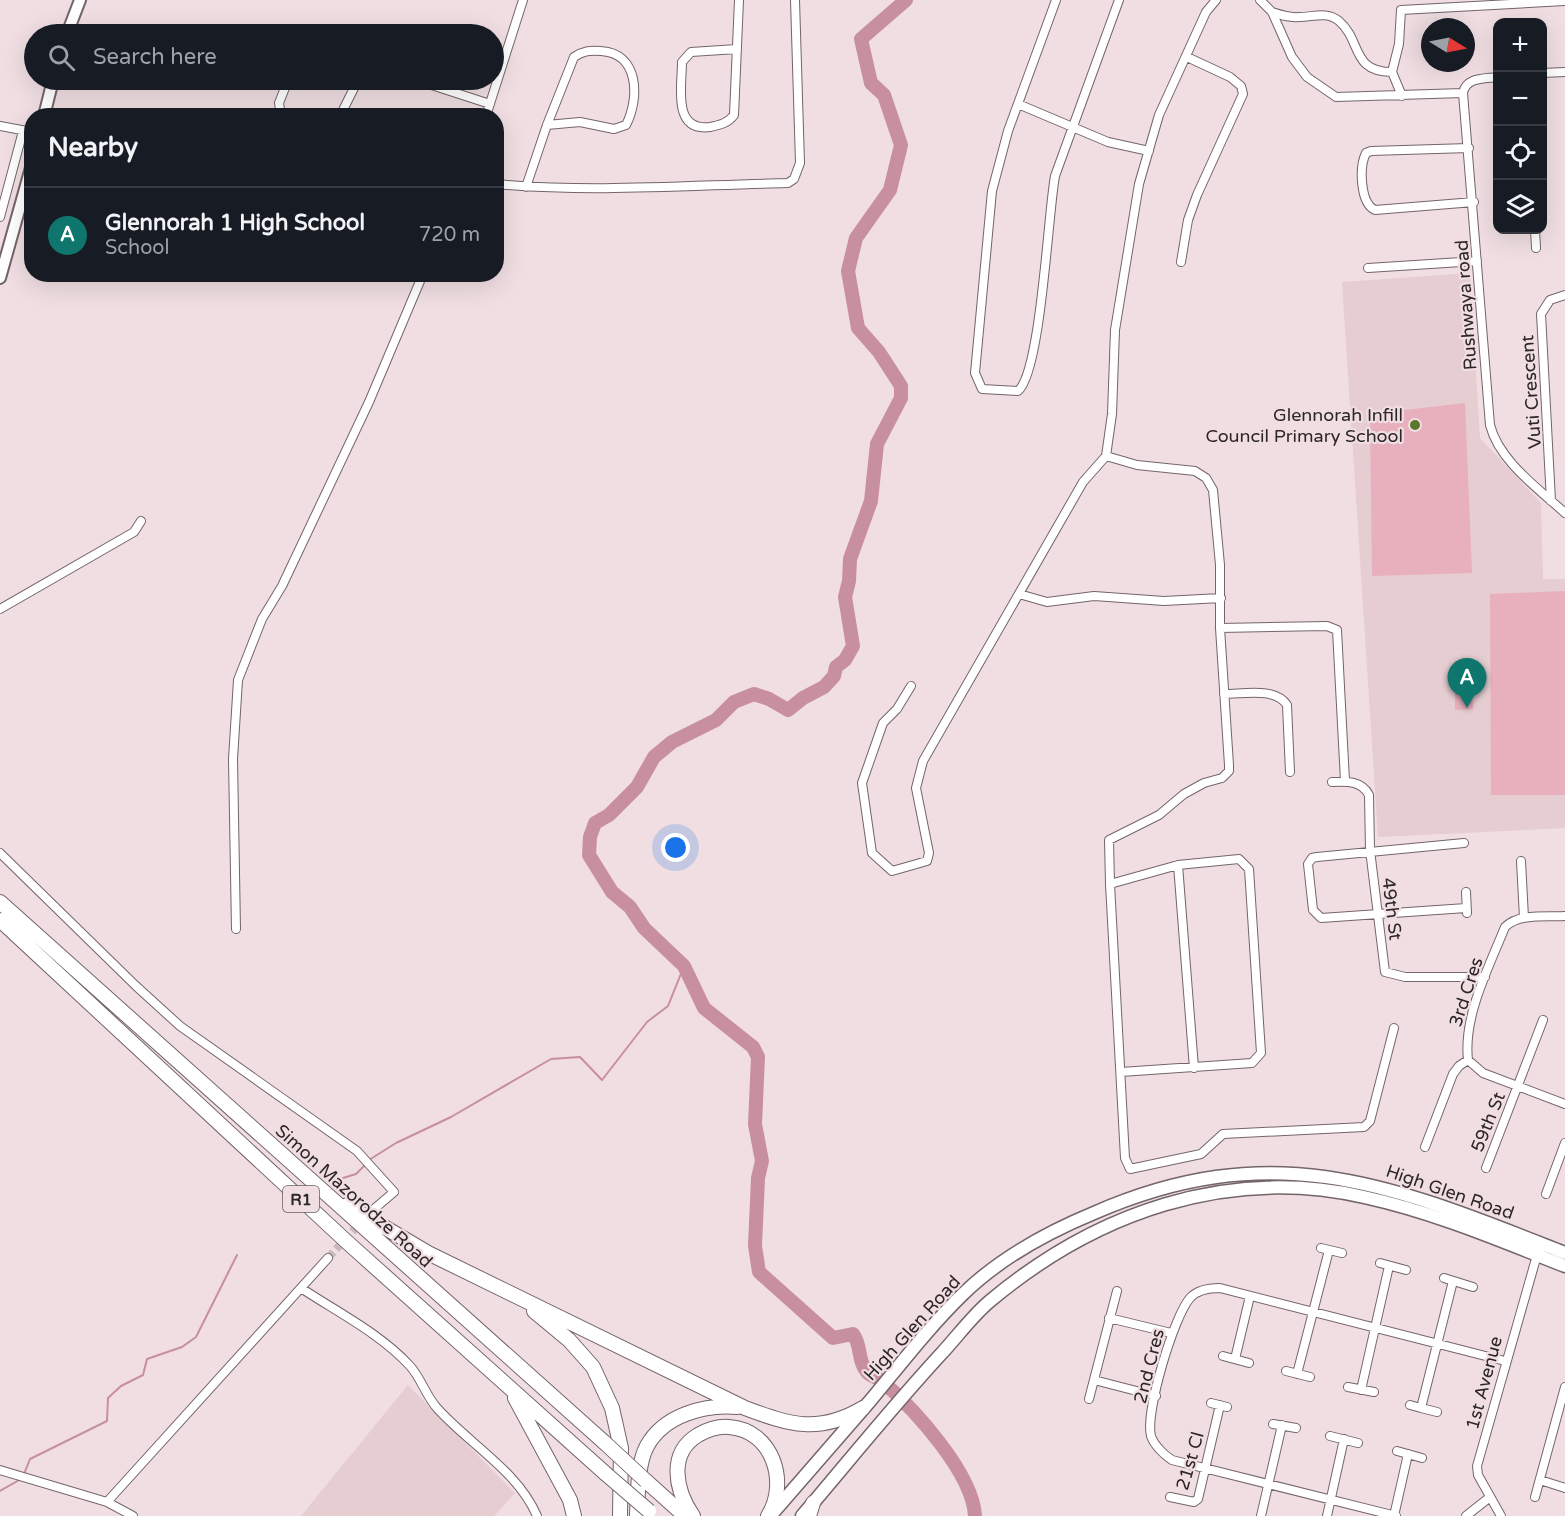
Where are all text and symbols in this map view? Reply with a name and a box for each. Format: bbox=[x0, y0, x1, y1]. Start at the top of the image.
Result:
north arrow bbox=[1421, 18, 1475, 72]
map controls bbox=[1493, 18, 1547, 234]
button: + bbox=[1493, 18, 1547, 72]
search box bbox=[24, 24, 504, 90]
icon: search bbox=[45, 41, 78, 74]
text: Search here bbox=[93, 44, 217, 70]
button: − bbox=[1493, 72, 1547, 126]
button: locate bbox=[1493, 126, 1547, 180]
text: Nearby bbox=[48, 132, 138, 163]
button: layers bbox=[1493, 180, 1547, 234]
text: Glennorah 1 High School bbox=[105, 210, 365, 236]
text: A bbox=[60, 223, 75, 247]
text: 720 m bbox=[419, 223, 480, 247]
text: School bbox=[105, 236, 169, 260]
street label: Rushwaya road bbox=[1450, 239, 1482, 371]
street label: Vuti Crescent bbox=[1516, 334, 1546, 450]
place label: Glennorah Infill Council Primary School bbox=[1205, 404, 1403, 447]
marker: Glennorah Infill Council Primary School bbox=[1408, 418, 1422, 432]
pin: A bbox=[1448, 658, 1486, 708]
your location bbox=[661, 833, 690, 862]
street label: 49th St bbox=[1377, 877, 1407, 942]
street label: 3rd Cres bbox=[1444, 954, 1488, 1030]
street label: 59th St bbox=[1466, 1089, 1510, 1155]
street label: Simon Mazorodze Road bbox=[271, 1120, 437, 1272]
street label: High Glen Road bbox=[1383, 1160, 1517, 1224]
road number: R1 bbox=[283, 1186, 319, 1212]
street label: High Glen Road bbox=[859, 1271, 965, 1385]
street label: 2nd Cres bbox=[1129, 1326, 1169, 1406]
street label: 1st Avenue bbox=[1461, 1334, 1507, 1432]
street label: 21st Cl bbox=[1171, 1429, 1209, 1493]

